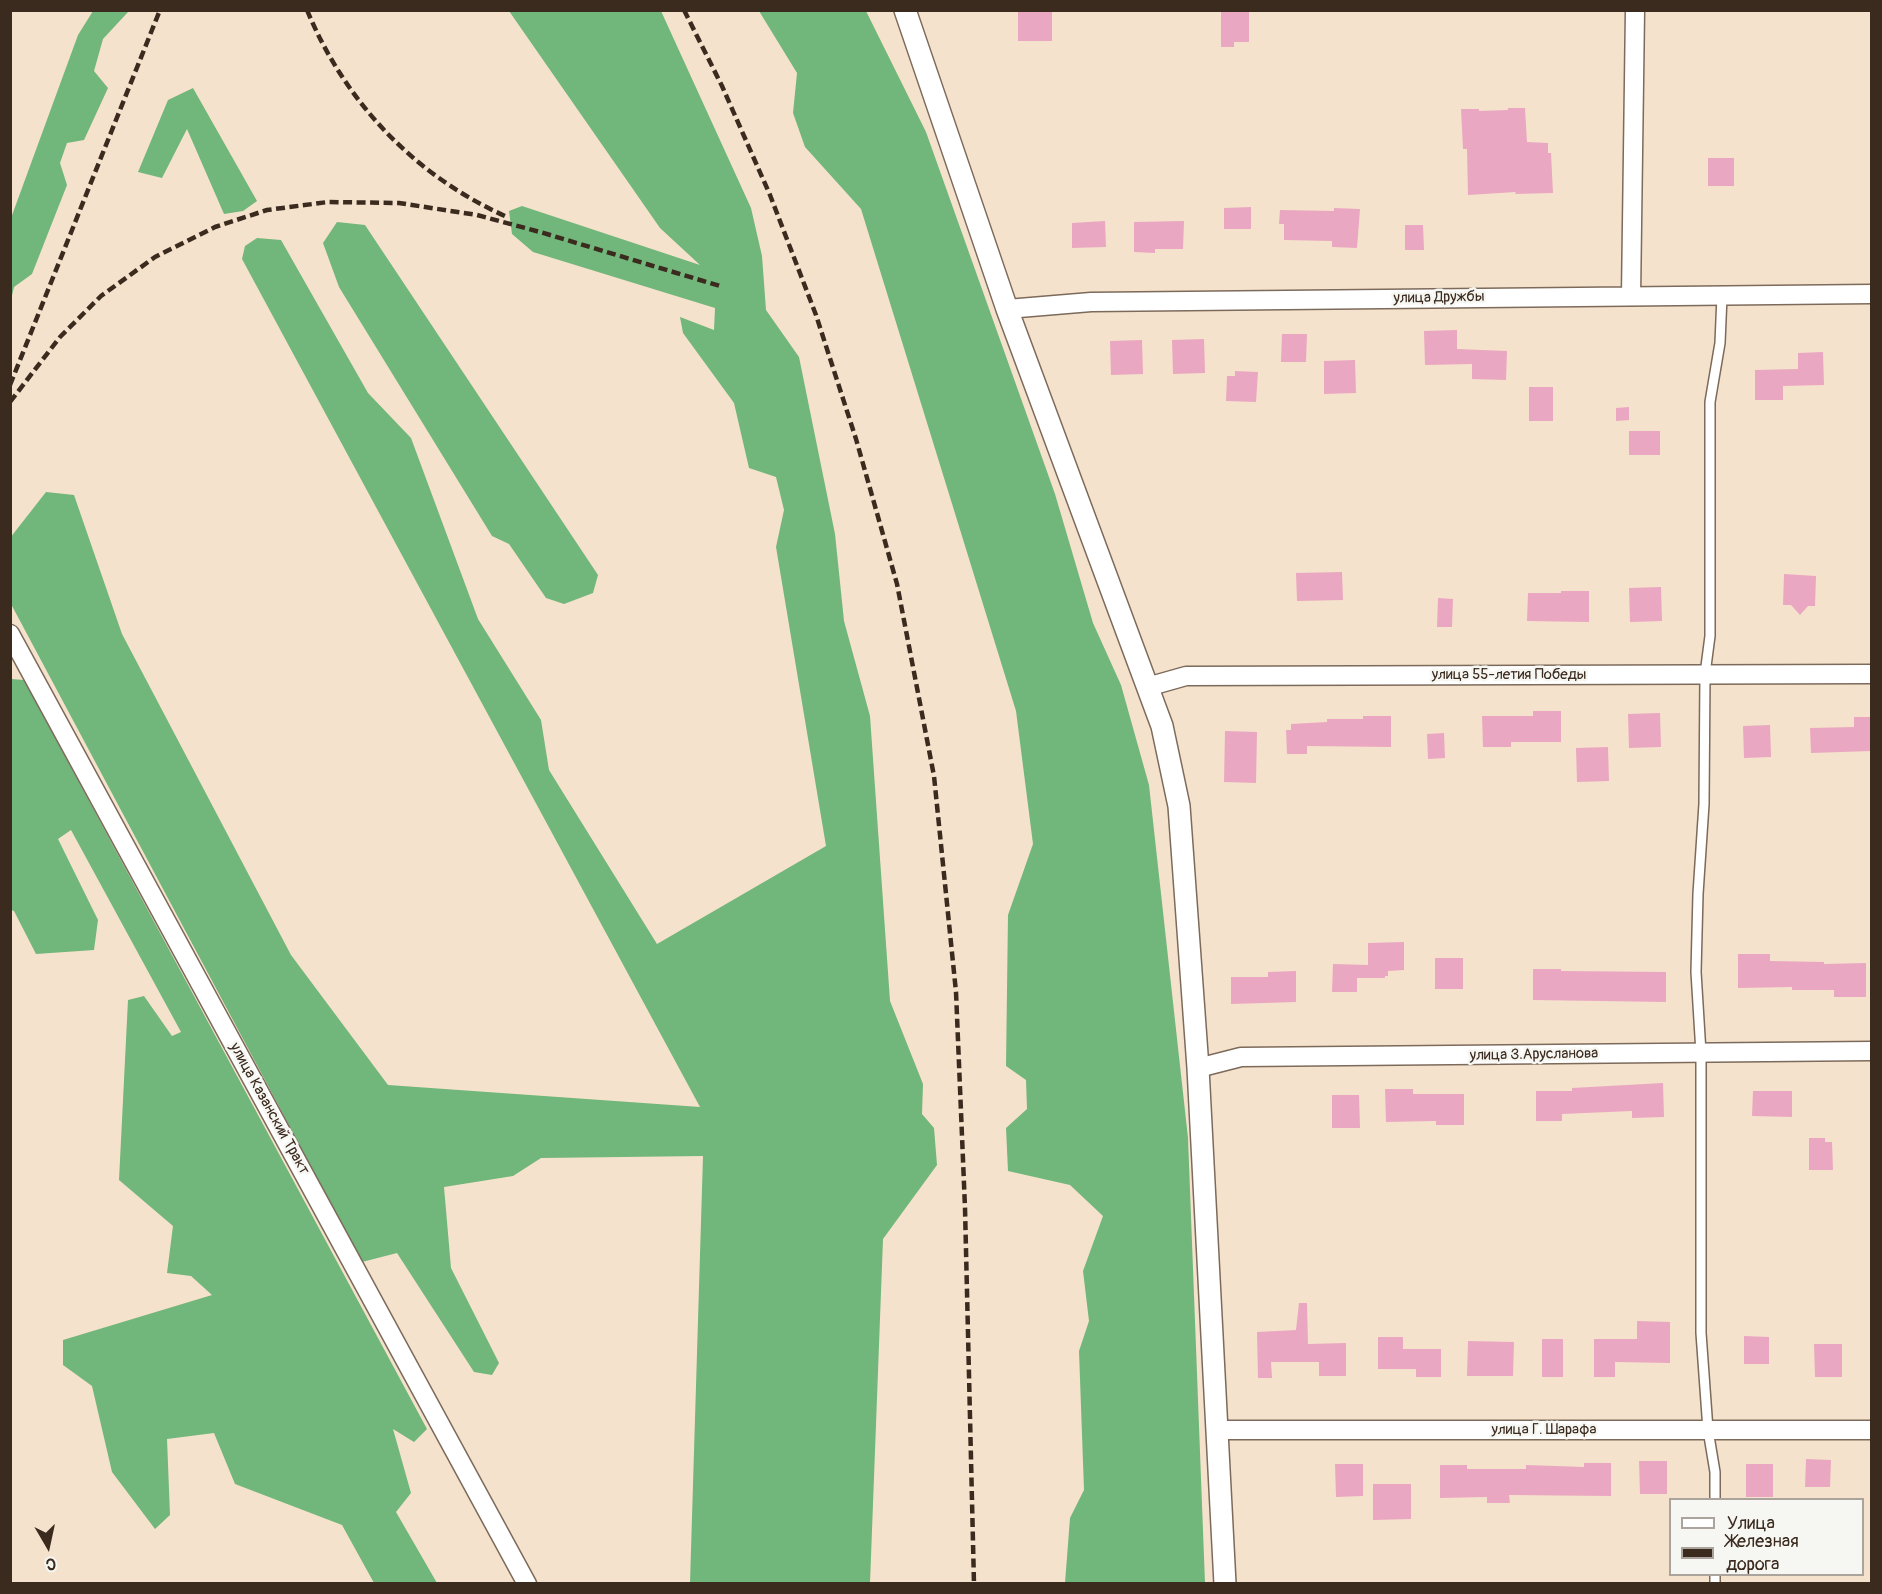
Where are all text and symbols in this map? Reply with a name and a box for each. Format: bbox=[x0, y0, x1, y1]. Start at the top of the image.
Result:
street label: улица Дружбы bbox=[1393, 288, 1485, 308]
street label: улица 55-летия Победы bbox=[1432, 666, 1586, 684]
street label: улица Казанский Тракт bbox=[225, 1040, 313, 1178]
street label: улица З.Арусланова bbox=[1470, 1045, 1598, 1065]
street label: улица Г. Шарафа bbox=[1491, 1421, 1597, 1439]
legend bbox=[1669, 1498, 1864, 1576]
text: Улица bbox=[1727, 1512, 1775, 1535]
north arrow bbox=[18, 1516, 78, 1576]
text: Железная дорога bbox=[1726, 1530, 1799, 1576]
text: С bbox=[44, 1553, 57, 1574]

